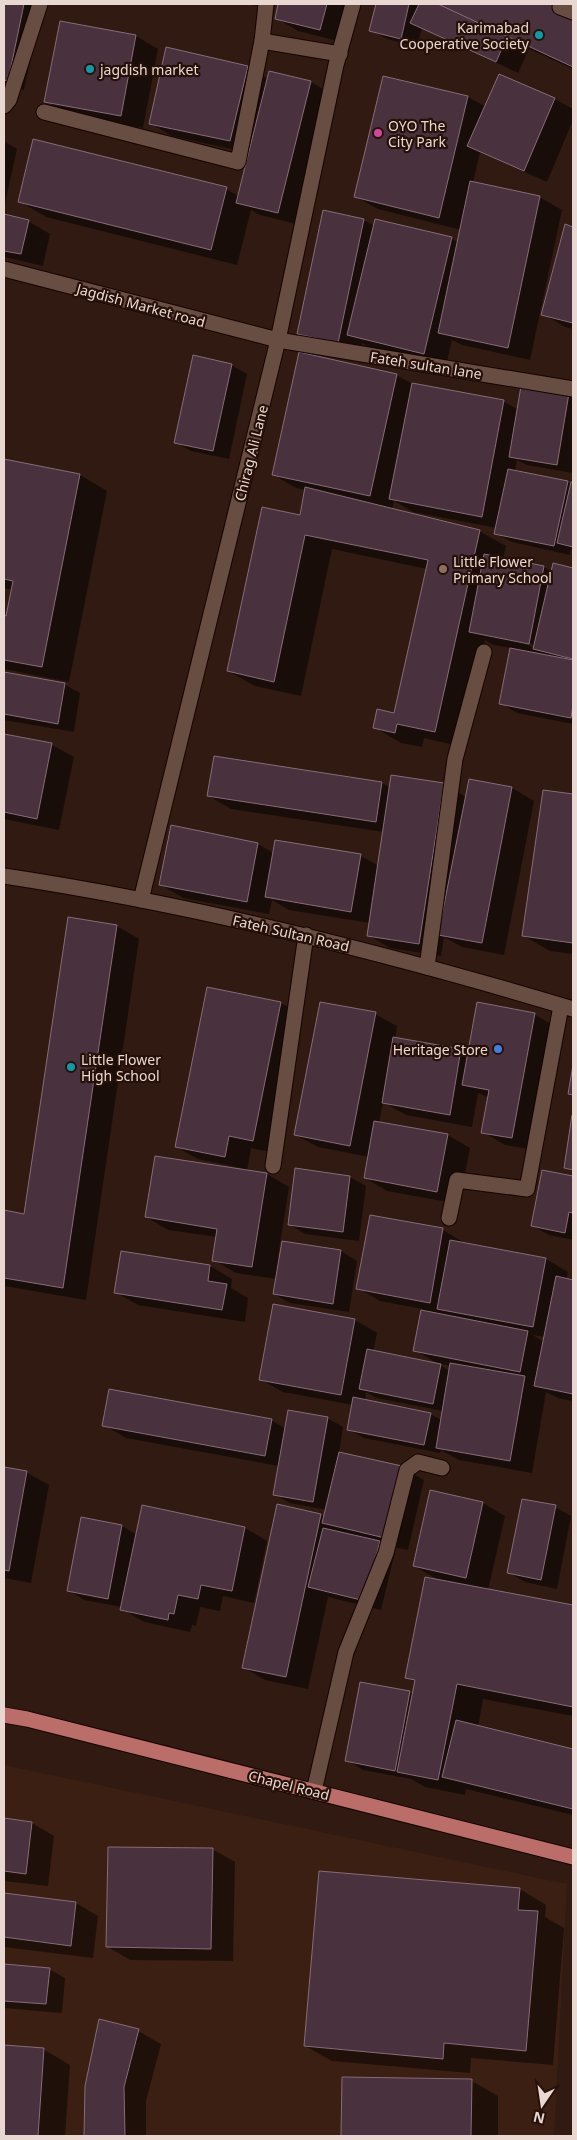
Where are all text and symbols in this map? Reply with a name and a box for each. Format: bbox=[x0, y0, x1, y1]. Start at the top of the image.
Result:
place label: Karimabad Cooperative Society bbox=[399, 18, 530, 53]
marker: Karimabad Cooperative Society bbox=[533, 29, 545, 41]
place label: jagdish market bbox=[99, 60, 198, 79]
marker: jagdish market bbox=[84, 63, 96, 75]
place label: OYO The City Park bbox=[388, 116, 446, 151]
marker: OYO The City Park bbox=[372, 127, 384, 139]
street label: Jagdish Market road bbox=[73, 278, 207, 331]
street label: Fateh sultan lane bbox=[369, 347, 483, 383]
street label: Chirag Ali Lane bbox=[230, 403, 272, 503]
place label: Little Flower Primary School bbox=[453, 552, 552, 587]
marker: Little Flower Primary School bbox=[437, 563, 449, 575]
street label: Fateh Sultan Road bbox=[231, 910, 351, 956]
place label: Heritage Store bbox=[393, 1040, 488, 1059]
marker: Heritage Store bbox=[492, 1043, 504, 1055]
place label: Little Flower High School bbox=[81, 1050, 161, 1085]
marker: Little Flower High School bbox=[65, 1061, 77, 1073]
street label: Chapel Road bbox=[247, 1766, 331, 1804]
north arrow bbox=[517, 2080, 567, 2130]
text: N bbox=[531, 2108, 547, 2129]

